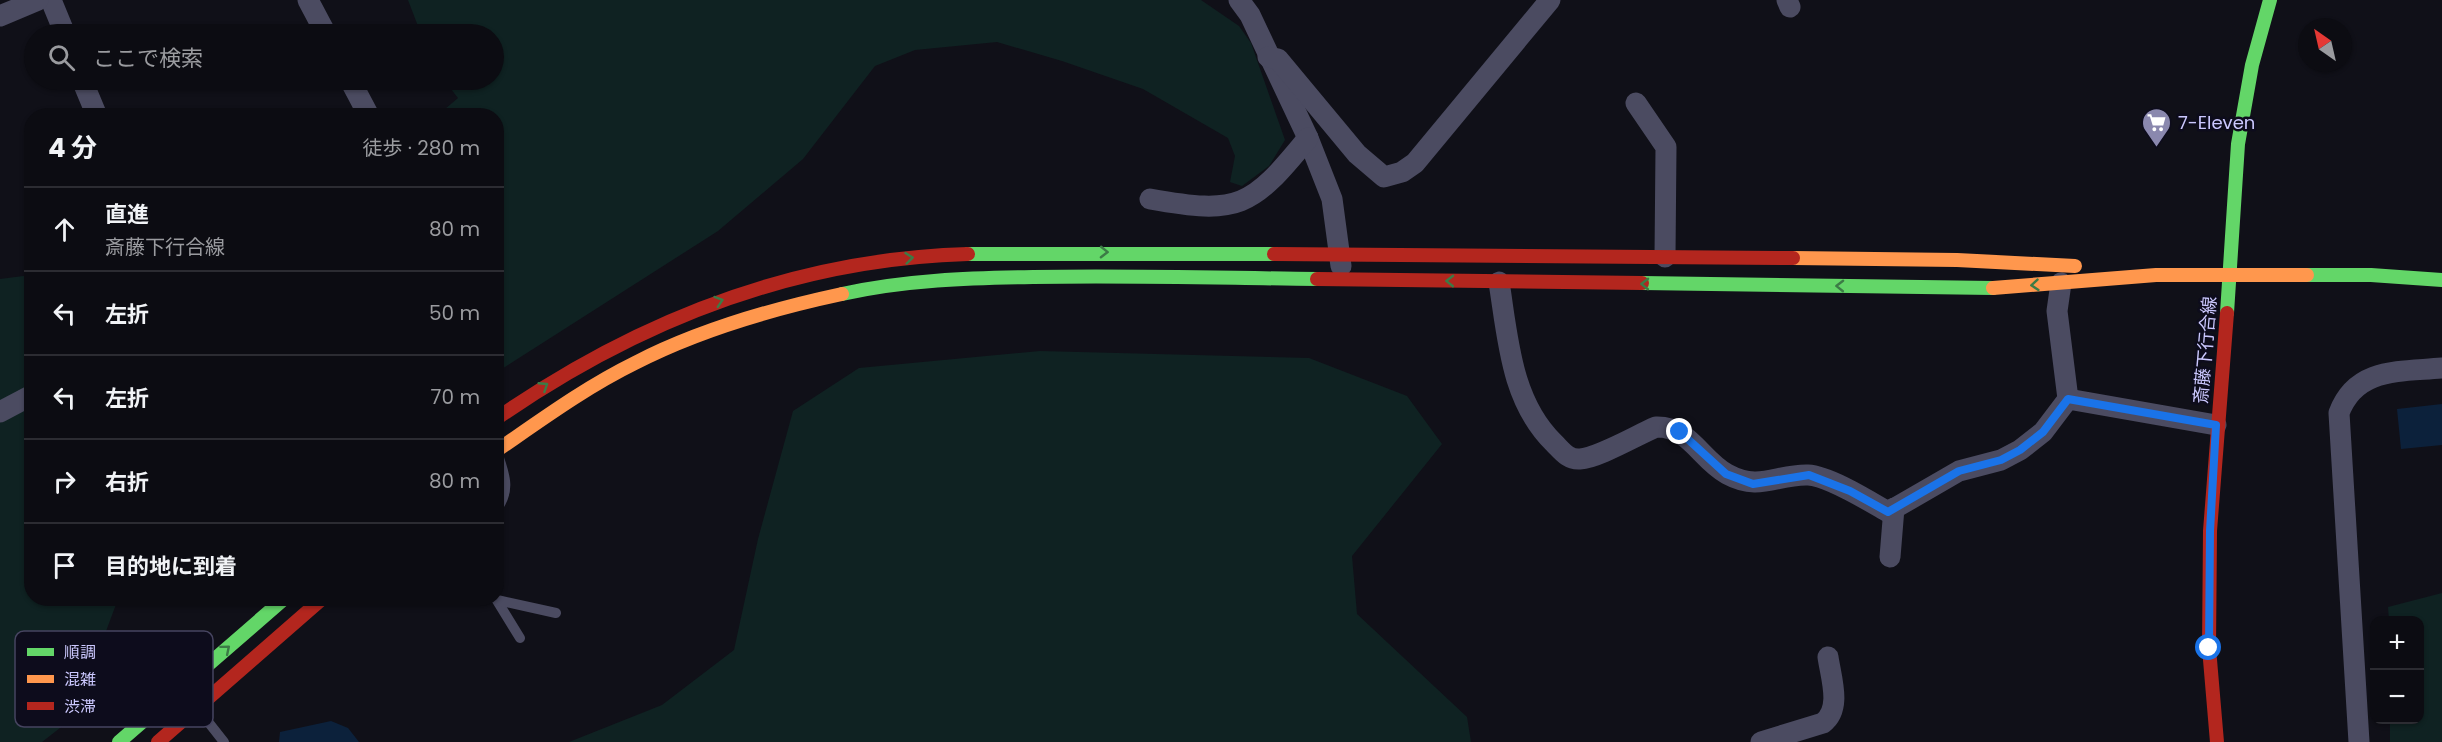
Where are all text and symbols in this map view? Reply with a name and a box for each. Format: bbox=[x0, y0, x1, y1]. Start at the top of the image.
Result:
north arrow bbox=[2298, 18, 2352, 72]
search box bbox=[24, 24, 504, 90]
icon: search bbox=[45, 41, 78, 74]
text: ここで検索 bbox=[93, 43, 203, 74]
supermarket icon: 7-Eleven bbox=[2141, 106, 2173, 148]
place label: 7-Eleven bbox=[2178, 110, 2255, 135]
text: 4 分 bbox=[48, 130, 97, 166]
text: 徒歩 · 280 m bbox=[362, 134, 480, 162]
text: 直進 bbox=[105, 199, 149, 230]
icon: ahead bbox=[48, 213, 81, 246]
text: 80 m bbox=[429, 215, 480, 243]
text: 斎藤下行合線 bbox=[105, 233, 225, 261]
one-way arrow bbox=[1099, 246, 1108, 258]
one-way arrow bbox=[904, 252, 914, 265]
one-way arrow bbox=[1445, 275, 1454, 287]
one-way arrow bbox=[1640, 278, 1649, 290]
one-way arrow bbox=[2030, 278, 2039, 291]
one-way arrow bbox=[1835, 280, 1844, 292]
street label: 斎藤下行合線 bbox=[2188, 295, 2222, 405]
one-way arrow bbox=[713, 296, 724, 308]
icon: left bbox=[48, 297, 81, 330]
text: 左折 bbox=[105, 299, 149, 330]
text: 50 m bbox=[429, 299, 480, 327]
icon: left bbox=[48, 381, 81, 414]
one-way arrow bbox=[538, 382, 549, 393]
text: 左折 bbox=[105, 383, 149, 414]
text: 70 m bbox=[431, 383, 480, 411]
route end bbox=[1666, 418, 1692, 444]
icon: right bbox=[48, 465, 81, 498]
text: 右折 bbox=[105, 467, 149, 498]
text: 80 m bbox=[429, 467, 480, 495]
icon: arrive bbox=[48, 549, 81, 582]
text: 目的地に到着 bbox=[105, 551, 237, 582]
map controls bbox=[2370, 616, 2424, 724]
button: + bbox=[2370, 616, 2424, 670]
legend bbox=[15, 631, 213, 727]
route start bbox=[2195, 634, 2221, 660]
text: 順調 bbox=[64, 641, 96, 664]
one-way arrow bbox=[219, 645, 230, 656]
text: 混雑 bbox=[64, 668, 96, 691]
button: − bbox=[2370, 670, 2424, 724]
text: 渋滞 bbox=[64, 695, 96, 718]

